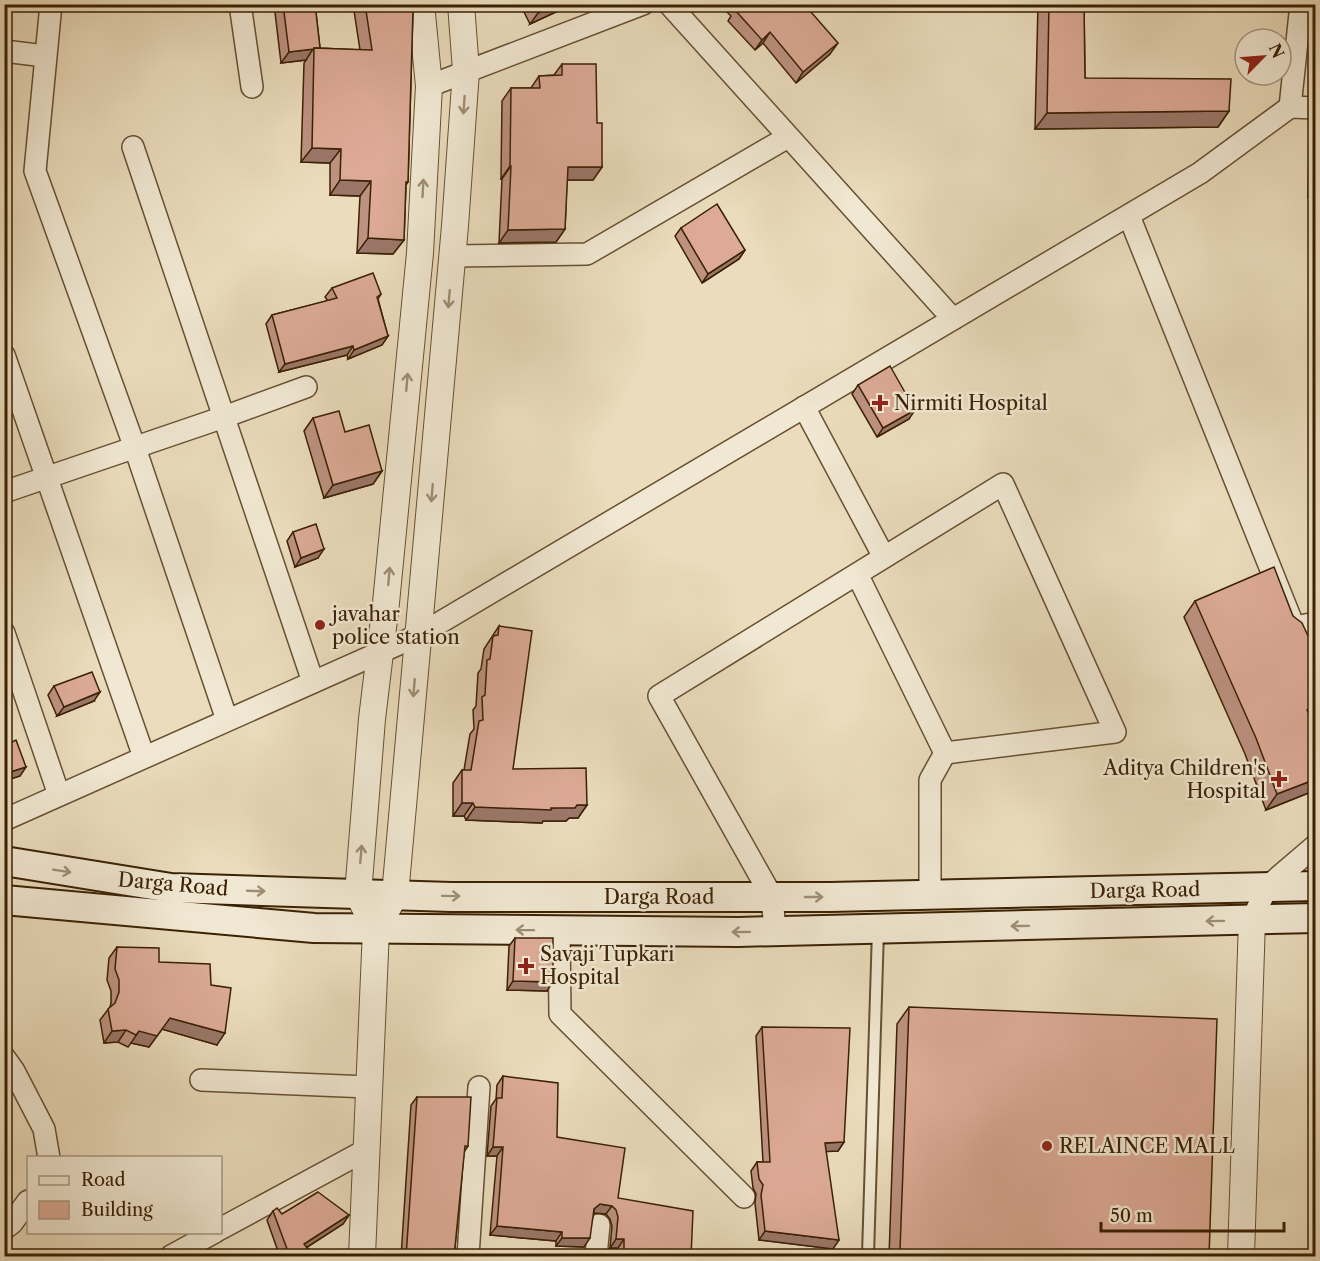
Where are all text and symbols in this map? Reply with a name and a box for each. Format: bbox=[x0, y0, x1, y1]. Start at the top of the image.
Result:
north arrow bbox=[1233, 27, 1293, 87]
text: N bbox=[1265, 40, 1289, 61]
one-way arrow bbox=[458, 94, 469, 114]
one-way arrow bbox=[418, 178, 429, 198]
one-way arrow bbox=[443, 289, 454, 309]
one-way arrow bbox=[402, 372, 413, 392]
place label: Nirmiti Hospital bbox=[894, 391, 1048, 415]
marker: Nirmiti Hospital bbox=[871, 394, 889, 412]
one-way arrow bbox=[426, 483, 437, 503]
one-way arrow bbox=[384, 567, 395, 587]
place label: javahar police station bbox=[329, 602, 460, 649]
marker: javahar police station bbox=[313, 618, 327, 632]
one-way arrow bbox=[408, 677, 419, 697]
place label: Aditya Children's Hospital bbox=[1102, 756, 1266, 803]
marker: Aditya Children's Hospital bbox=[1270, 770, 1288, 788]
one-way arrow bbox=[356, 844, 367, 864]
one-way arrow bbox=[52, 865, 72, 876]
street label: Darga Road bbox=[117, 867, 229, 901]
street label: Darga Road bbox=[1089, 877, 1201, 903]
one-way arrow bbox=[245, 885, 265, 896]
street label: Darga Road bbox=[604, 885, 714, 909]
one-way arrow bbox=[440, 891, 460, 902]
one-way arrow bbox=[803, 891, 823, 903]
one-way arrow bbox=[1206, 915, 1226, 926]
one-way arrow bbox=[1011, 920, 1031, 931]
one-way arrow bbox=[516, 924, 536, 936]
one-way arrow bbox=[732, 926, 752, 938]
place label: Savaji Tupkari Hospital bbox=[540, 942, 674, 989]
marker: Savaji Tupkari Hospital bbox=[517, 957, 535, 975]
place label: RELAINCE MALL bbox=[1059, 1134, 1235, 1158]
marker: RELAINCE MALL bbox=[1040, 1139, 1054, 1153]
legend bbox=[27, 1156, 222, 1234]
text: Road bbox=[81, 1169, 126, 1191]
scale bar bbox=[1101, 1195, 1284, 1233]
text: Building bbox=[81, 1199, 153, 1221]
text: 50 m bbox=[1110, 1205, 1153, 1227]

